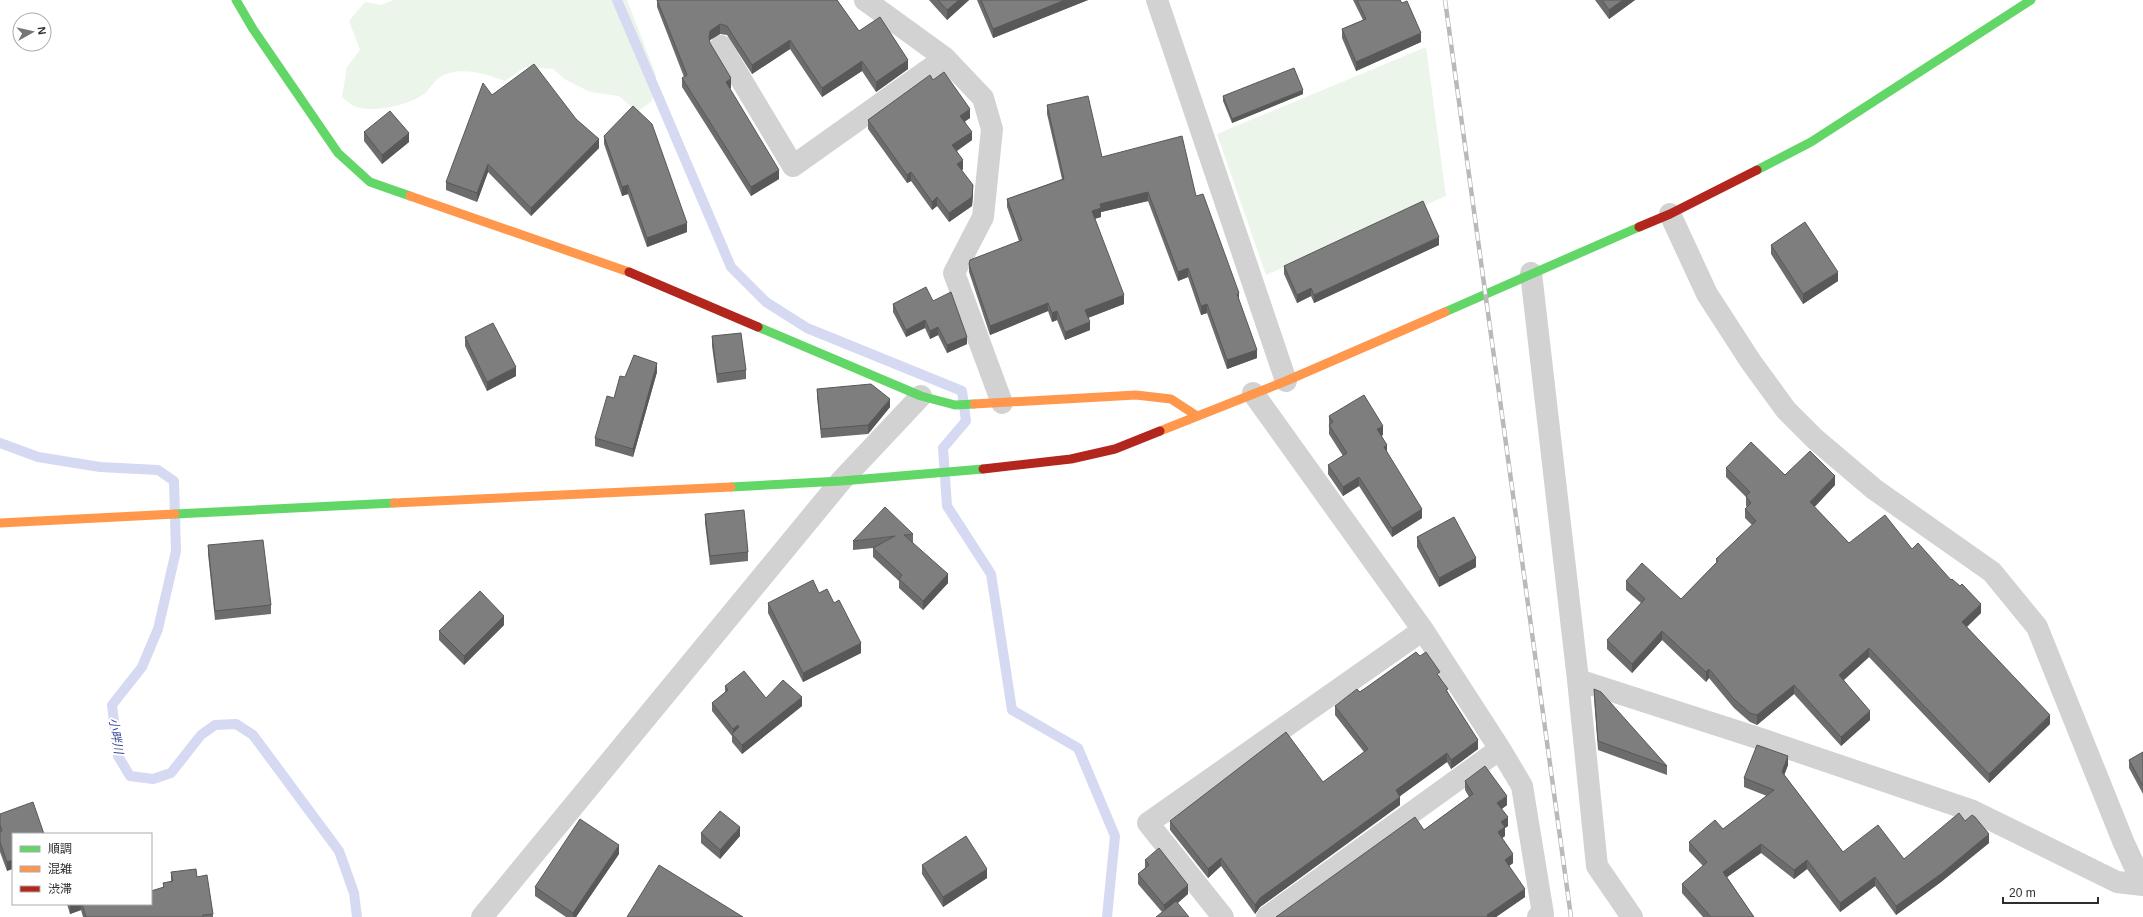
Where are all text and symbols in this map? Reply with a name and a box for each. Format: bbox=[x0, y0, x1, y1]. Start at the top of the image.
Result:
north arrow bbox=[12, 12, 52, 52]
text: N bbox=[35, 26, 48, 35]
water label: 小畔川 bbox=[106, 717, 126, 757]
legend bbox=[12, 833, 152, 905]
text: 順調 bbox=[48, 842, 72, 856]
text: 混雑 bbox=[48, 862, 72, 876]
scale bar bbox=[2003, 879, 2098, 905]
text: 渋滞 bbox=[48, 882, 72, 896]
text: 20 m bbox=[2009, 886, 2036, 900]

